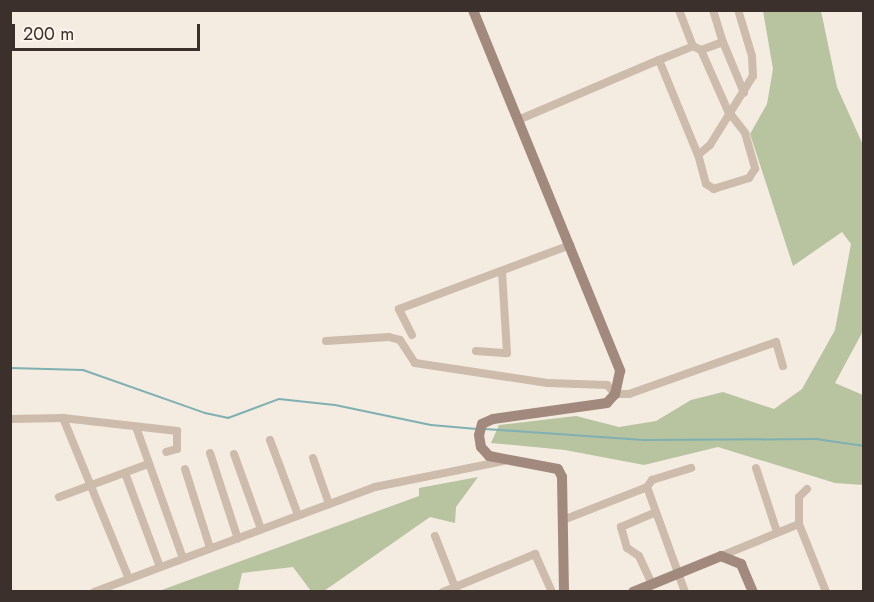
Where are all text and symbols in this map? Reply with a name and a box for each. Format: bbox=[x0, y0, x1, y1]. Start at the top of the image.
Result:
scale bar bbox=[15, 12, 202, 50]
text: 200 m bbox=[23, 21, 74, 47]

